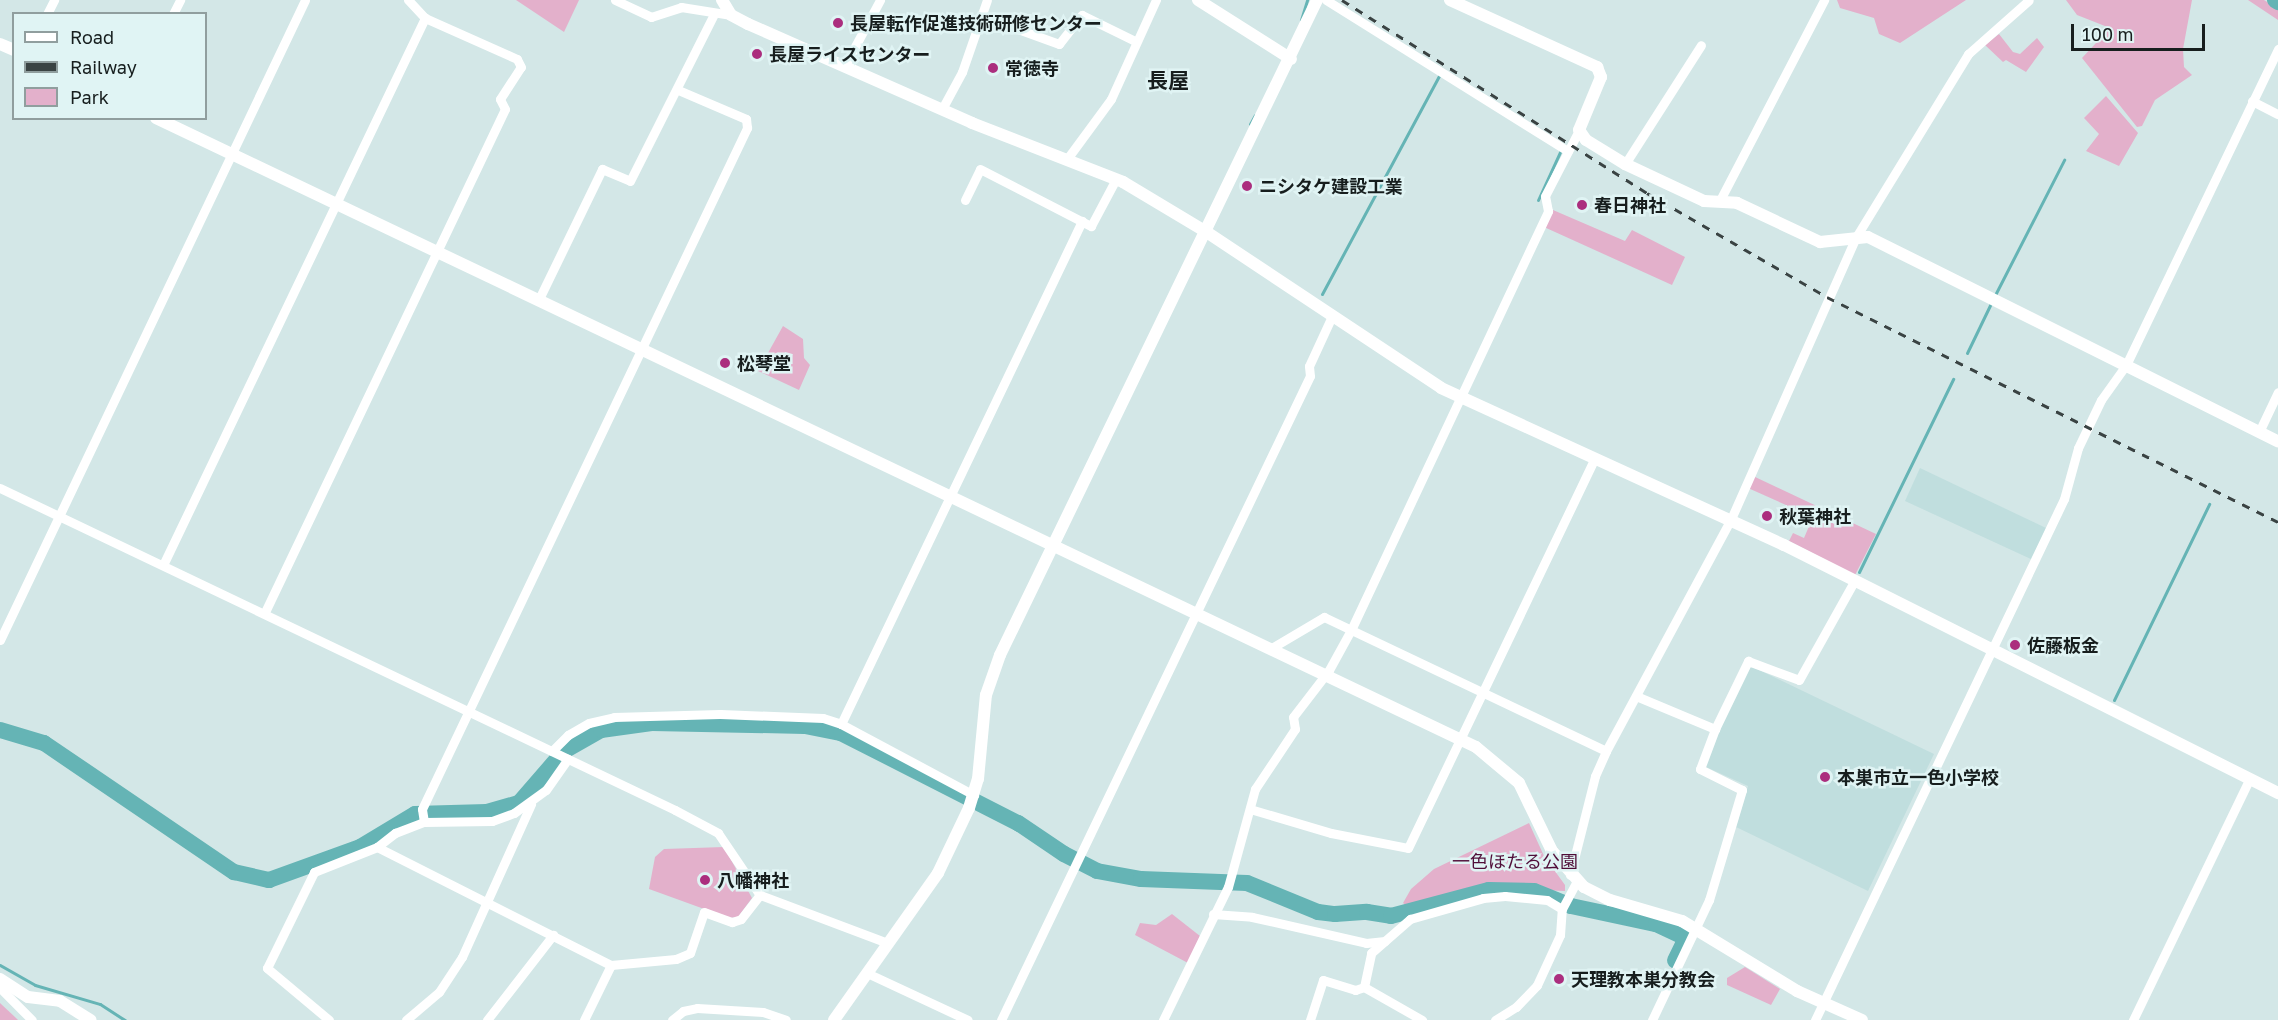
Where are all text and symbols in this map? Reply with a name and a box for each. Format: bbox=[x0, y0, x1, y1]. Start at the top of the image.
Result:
legend bbox=[12, 12, 207, 120]
place label: 長屋転作促進技術研修センター bbox=[850, 12, 1102, 34]
scale bar bbox=[2074, 12, 2208, 50]
marker: 長屋転作促進技術研修センター bbox=[831, 16, 845, 30]
text: 100 m bbox=[2082, 23, 2133, 45]
text: Road bbox=[70, 26, 114, 48]
place label: 長屋ライスセンター bbox=[769, 43, 931, 65]
marker: 長屋ライスセンター bbox=[750, 47, 764, 61]
text: Railway bbox=[70, 56, 137, 78]
place label: 常徳寺 bbox=[1005, 57, 1059, 79]
marker: 常徳寺 bbox=[986, 61, 1000, 75]
district label: 長屋 bbox=[1147, 67, 1189, 93]
text: Park bbox=[70, 86, 109, 108]
place label: ニシタケ建設工業 bbox=[1259, 175, 1403, 197]
marker: ニシタケ建設工業 bbox=[1240, 179, 1254, 193]
place label: 春日神社 bbox=[1594, 194, 1666, 216]
marker: 春日神社 bbox=[1575, 198, 1589, 212]
place label: 松琴堂 bbox=[737, 352, 791, 374]
marker: 松琴堂 bbox=[718, 356, 732, 370]
place label: 秋葉神社 bbox=[1779, 505, 1851, 527]
marker: 秋葉神社 bbox=[1760, 509, 1774, 523]
place label: 佐藤板金 bbox=[2027, 634, 2099, 656]
marker: 佐藤板金 bbox=[2008, 638, 2022, 652]
place label: 本巣市立一色小学校 bbox=[1837, 766, 1999, 788]
marker: 本巣市立一色小学校 bbox=[1818, 770, 1832, 784]
park label: 一色ほたる公園 bbox=[1452, 850, 1578, 872]
place label: 八幡神社 bbox=[717, 869, 789, 891]
marker: 八幡神社 bbox=[698, 873, 712, 887]
place label: 天理教本巣分教会 bbox=[1571, 968, 1715, 990]
marker: 天理教本巣分教会 bbox=[1552, 972, 1566, 986]

